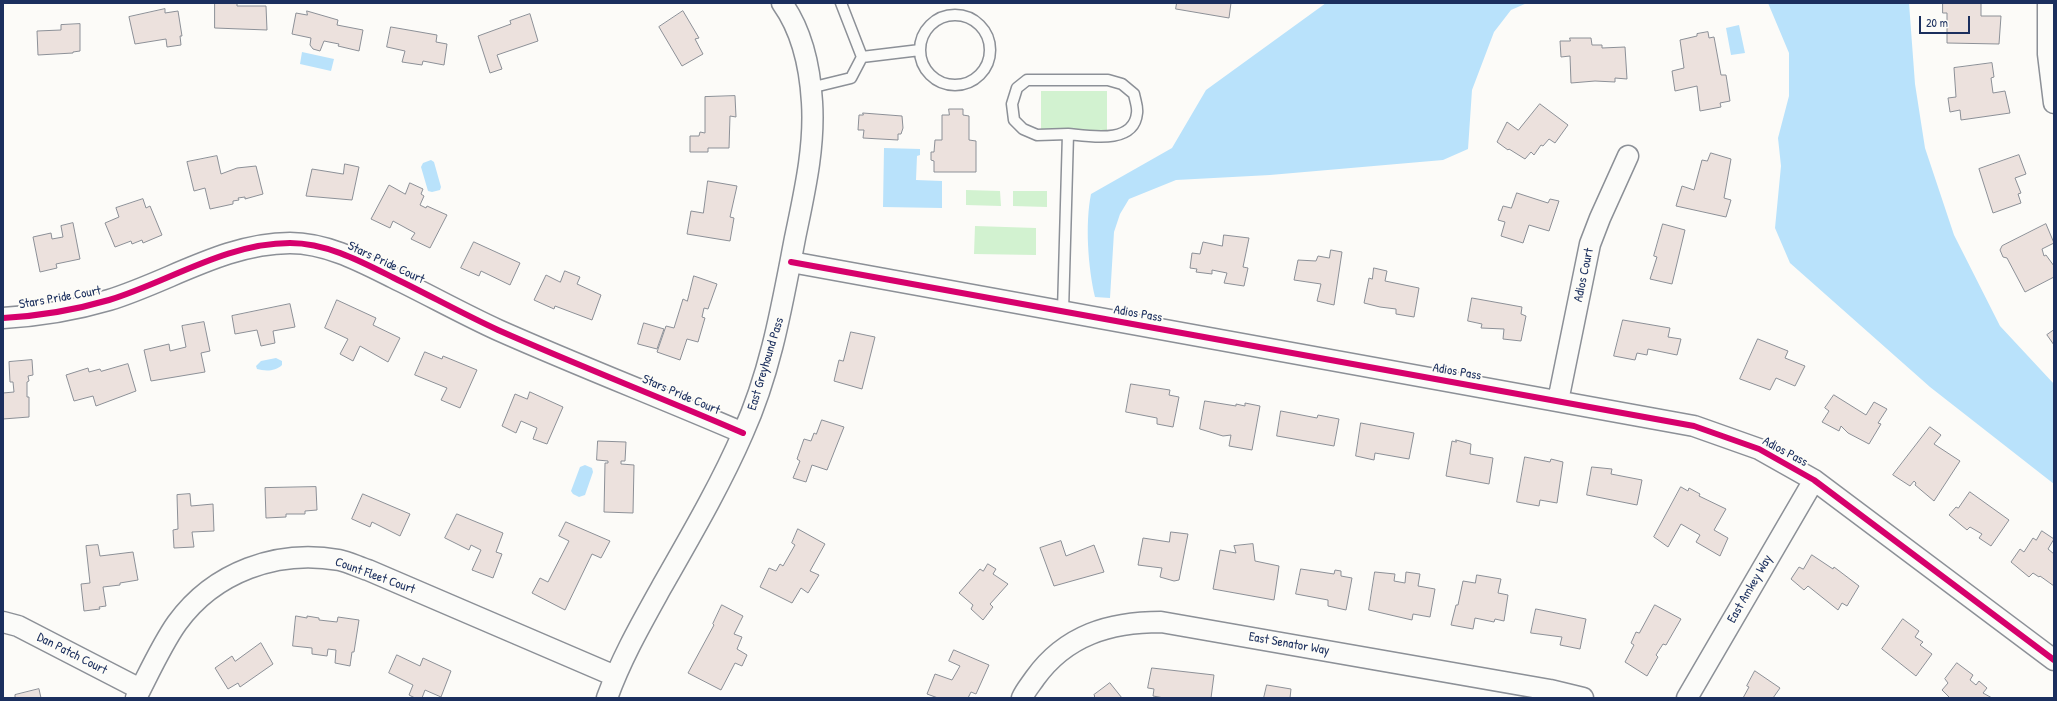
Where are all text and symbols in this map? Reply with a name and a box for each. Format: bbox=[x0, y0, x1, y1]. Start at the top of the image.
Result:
scale bar bbox=[1921, 8, 1972, 34]
text: 20 m bbox=[1926, 14, 1948, 31]
street label: Stars Pride Court bbox=[345, 238, 427, 288]
street label: Adios Court bbox=[1571, 247, 1597, 303]
street label: Stars Pride Court bbox=[18, 283, 102, 313]
street label: Adios Pass bbox=[1113, 302, 1163, 326]
street label: East Greyhound Pass bbox=[744, 316, 788, 412]
street label: Adios Pass bbox=[1432, 360, 1482, 384]
street label: Stars Pride Court bbox=[640, 372, 722, 418]
street label: Adios Pass bbox=[1760, 434, 1810, 470]
street label: East Amkey Way bbox=[1724, 552, 1776, 626]
street label: Count Fleet Court bbox=[333, 554, 417, 598]
street label: East Senator Way bbox=[1247, 629, 1331, 659]
street label: Dan Patch Court bbox=[34, 630, 110, 678]

